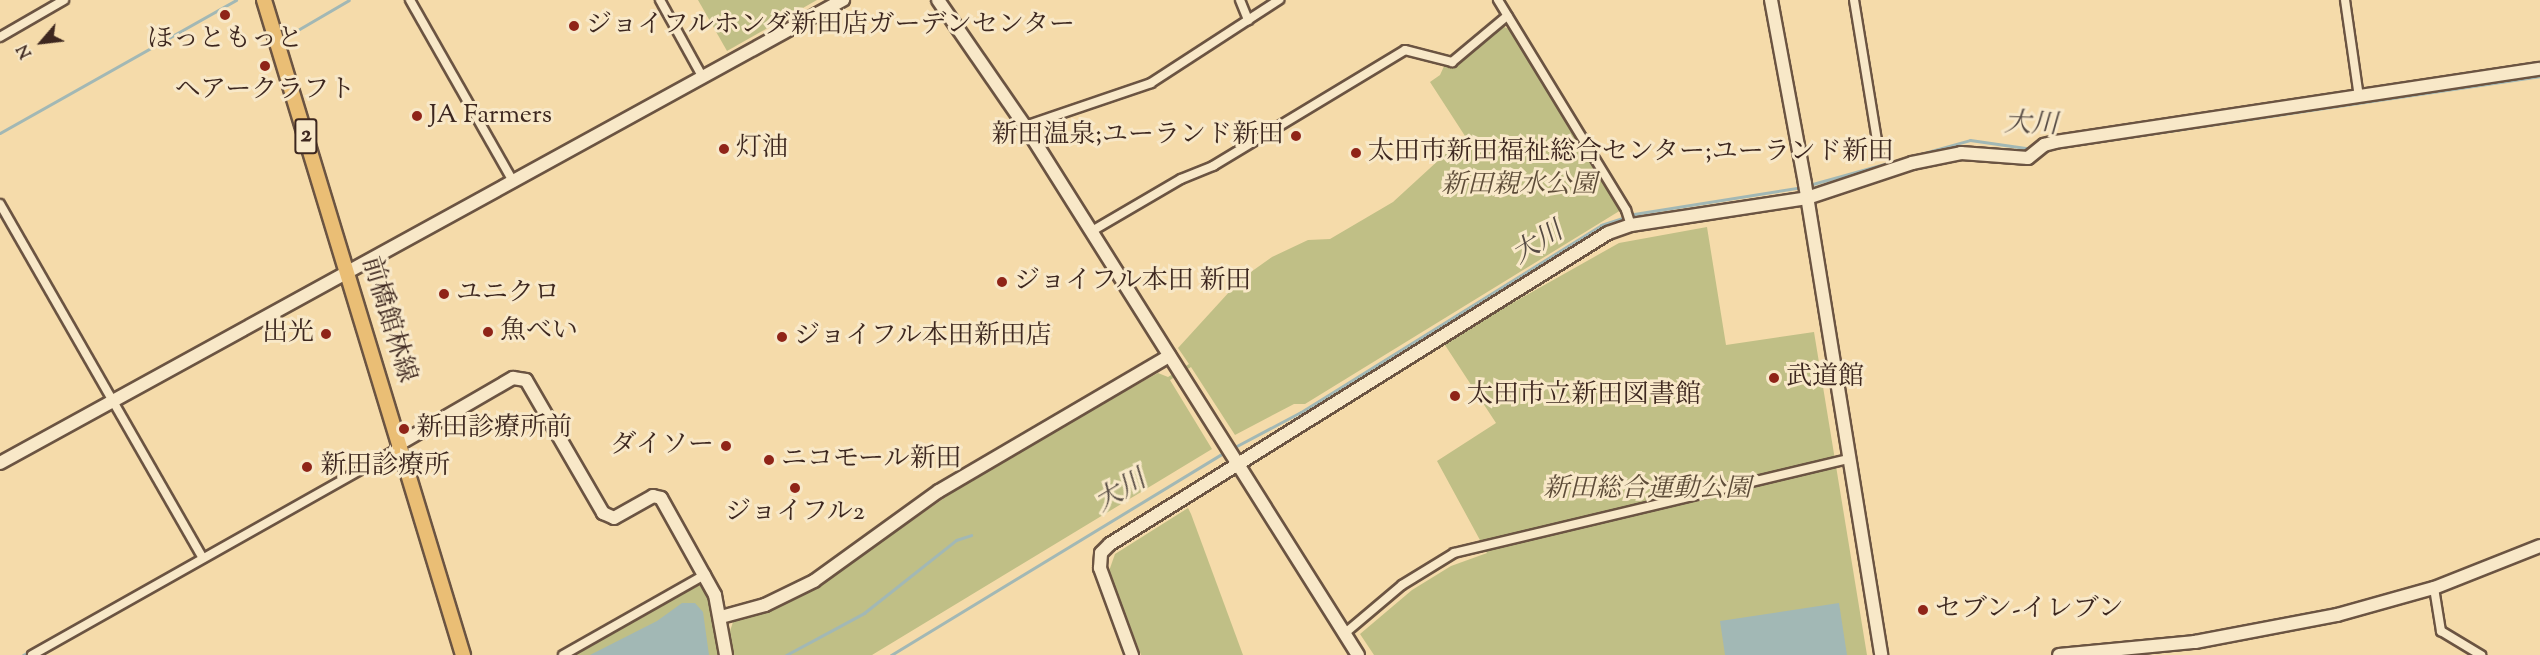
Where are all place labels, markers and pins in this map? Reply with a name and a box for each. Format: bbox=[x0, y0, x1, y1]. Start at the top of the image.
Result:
marker: ほっともっと bbox=[218, 8, 232, 22]
place label: ジョイフルホンダ新田店ガーデンセンター bbox=[586, 10, 1080, 42]
marker: ジョイフルホンダ新田店ガーデンセンター bbox=[567, 19, 581, 33]
place label: ほっともっと bbox=[147, 24, 303, 56]
marker: ヘアークラフト bbox=[258, 59, 272, 73]
place label: ヘアークラフト bbox=[174, 75, 356, 107]
place label: JA Farmers bbox=[429, 100, 552, 132]
marker: JA Farmers bbox=[410, 109, 424, 123]
place label: 新田温泉;ユーランド新田 bbox=[991, 120, 1284, 152]
marker: 新田温泉;ユーランド新田 bbox=[1289, 129, 1303, 143]
place label: 灯油 bbox=[736, 133, 788, 165]
place label: 太田市新田福祉総合センター;ユーランド新田 bbox=[1368, 137, 1895, 169]
marker: 灯油 bbox=[717, 142, 731, 156]
marker: 太田市新田福祉総合センター;ユーランド新田 bbox=[1349, 146, 1363, 160]
place label: ジョイフル本田 新田 bbox=[1014, 266, 1254, 298]
marker: ジョイフル本田 新田 bbox=[995, 275, 1009, 289]
place label: ユニクロ bbox=[456, 278, 560, 310]
marker: ユニクロ bbox=[437, 287, 451, 301]
place label: 魚べい bbox=[500, 316, 578, 348]
place label: 出光 bbox=[262, 318, 314, 350]
place label: ジョイフル本田新田店 bbox=[794, 321, 1054, 353]
marker: 魚べい bbox=[481, 325, 495, 339]
marker: 出光 bbox=[319, 327, 333, 341]
marker: ジョイフル本田新田店 bbox=[775, 330, 789, 344]
place label: 武道館 bbox=[1786, 362, 1864, 394]
marker: 武道館 bbox=[1767, 371, 1781, 385]
place label: 太田市立新田図書館 bbox=[1467, 380, 1701, 412]
marker: 太田市立新田図書館 bbox=[1448, 389, 1462, 403]
place label: 新田診療所前 bbox=[416, 413, 572, 445]
marker: 新田診療所前 bbox=[397, 422, 411, 436]
place label: ダイソー bbox=[610, 430, 714, 462]
marker: ダイソー bbox=[719, 439, 733, 453]
place label: ニコモール新田 bbox=[781, 444, 962, 476]
place label: 新田診療所 bbox=[320, 451, 450, 483]
marker: ニコモール新田 bbox=[762, 453, 776, 467]
marker: 新田診療所 bbox=[298, 458, 316, 476]
marker: ジョイフル2 bbox=[788, 481, 802, 495]
place label: ジョイフル2 bbox=[724, 497, 866, 529]
place label: セブン-イレブン bbox=[1935, 594, 2126, 626]
marker: セブン-イレブン bbox=[1916, 603, 1930, 617]

